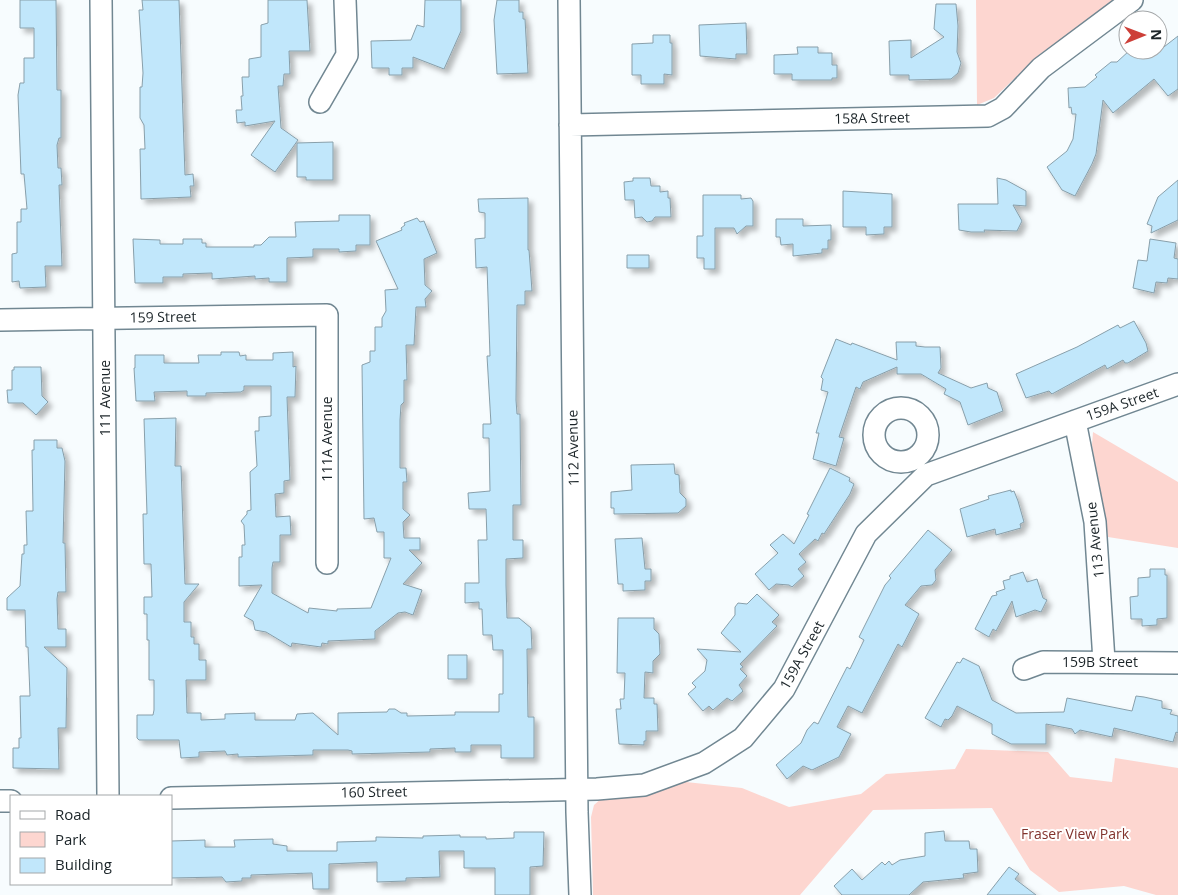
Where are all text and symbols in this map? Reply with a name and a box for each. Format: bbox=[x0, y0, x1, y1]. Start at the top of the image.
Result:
north arrow bbox=[1118, 10, 1168, 60]
text: N bbox=[1147, 29, 1166, 41]
street label: 158A Street bbox=[834, 107, 910, 128]
street label: 159 Street bbox=[129, 306, 197, 327]
street label: 111 Avenue bbox=[95, 360, 114, 436]
street label: 159A Street bbox=[1083, 382, 1161, 425]
street label: 111A Avenue bbox=[317, 396, 336, 482]
street label: 112 Avenue bbox=[562, 410, 583, 486]
street label: 113 Avenue bbox=[1081, 501, 1108, 579]
street label: 159A Street bbox=[775, 617, 828, 692]
street label: 159B Street bbox=[1062, 652, 1138, 671]
street label: 160 Street bbox=[340, 781, 408, 802]
legend bbox=[10, 795, 172, 885]
text: Road bbox=[55, 804, 91, 824]
park label: Fraser View Park bbox=[1021, 824, 1130, 843]
text: Park bbox=[55, 829, 86, 849]
text: Building bbox=[55, 854, 112, 874]

